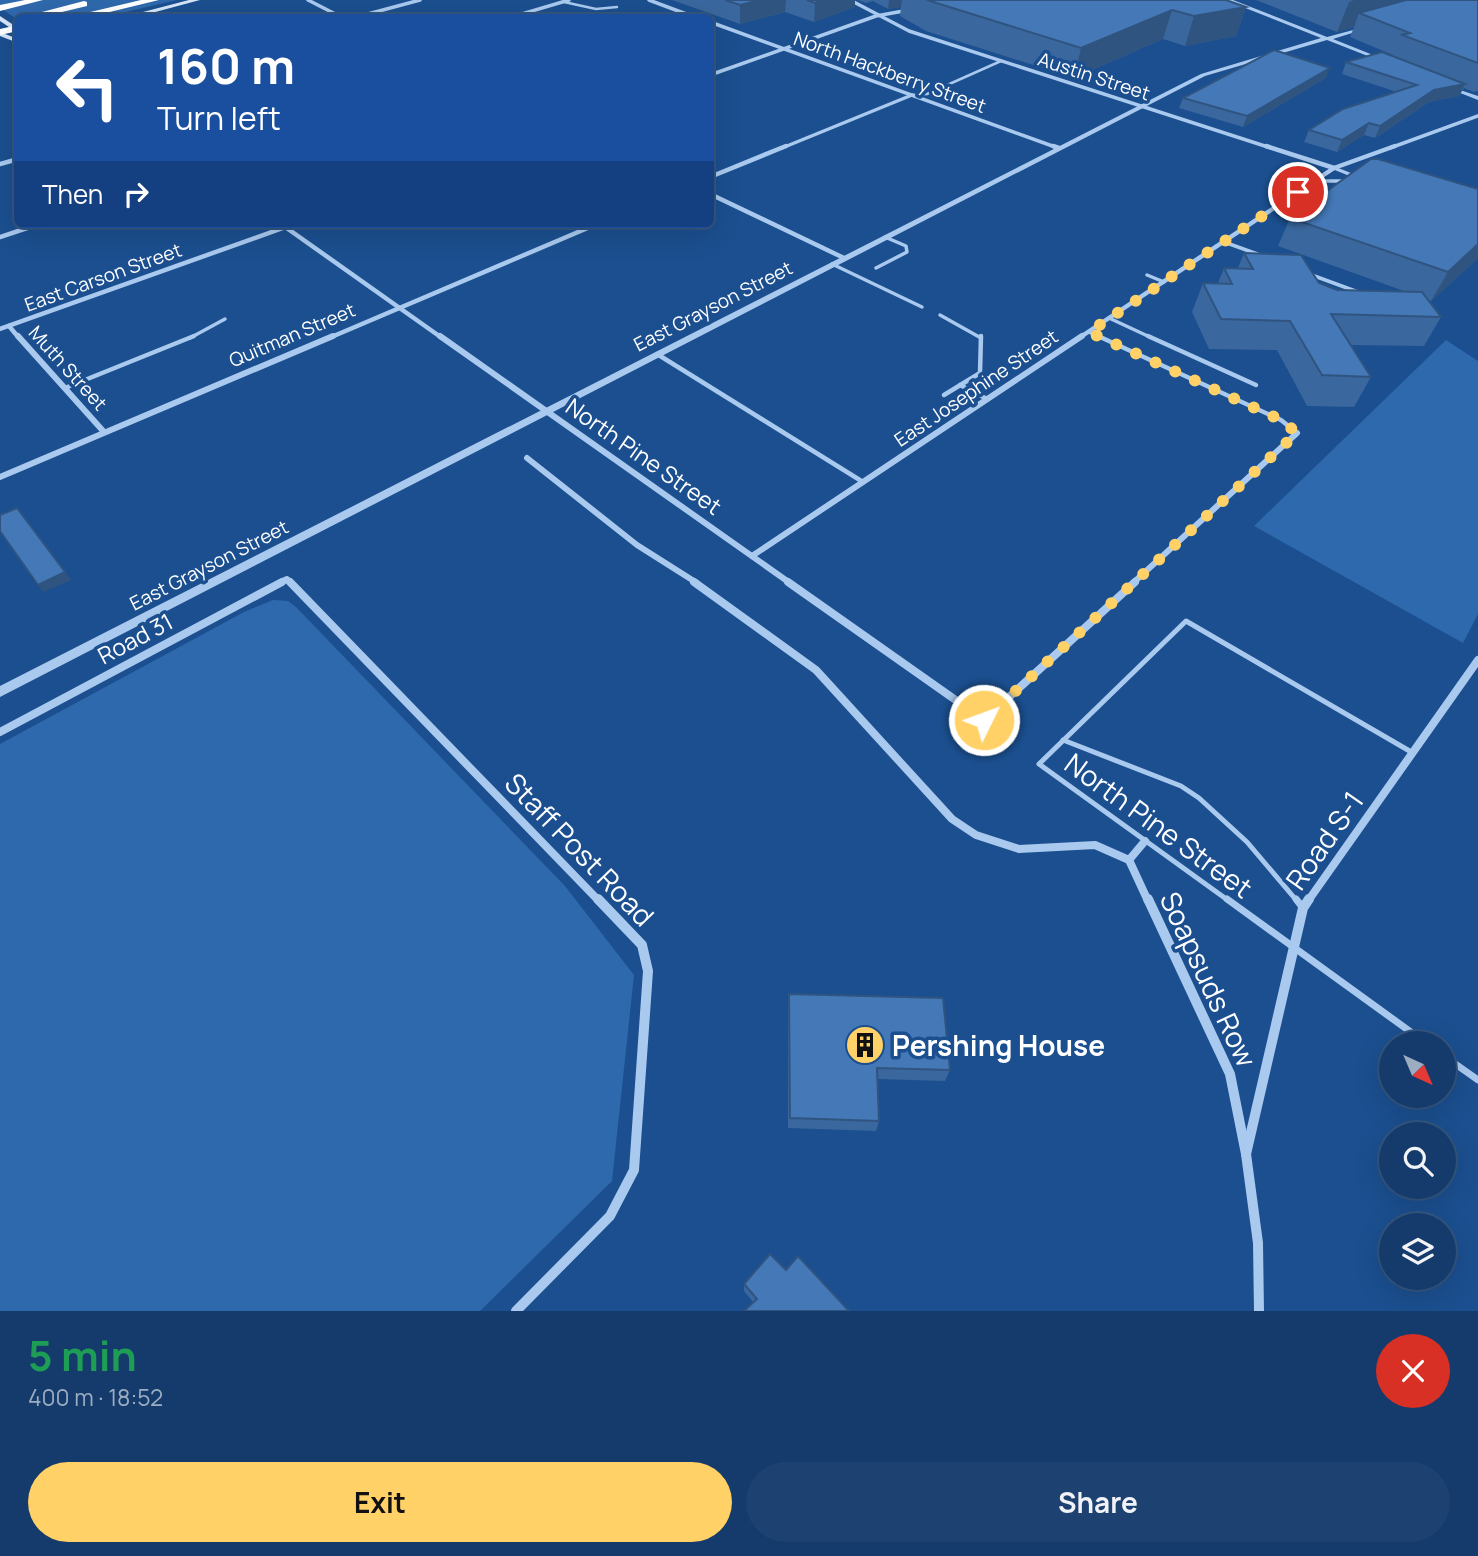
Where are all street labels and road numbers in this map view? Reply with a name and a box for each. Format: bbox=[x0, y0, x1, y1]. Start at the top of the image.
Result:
street label: North Hackberry Street bbox=[790, 25, 990, 119]
street label: Austin Street bbox=[1035, 46, 1153, 106]
street label: East Carson Street bbox=[21, 236, 185, 318]
street label: East Grayson Street bbox=[629, 255, 797, 357]
street label: Quitman Street bbox=[225, 297, 359, 373]
street label: Muth Street bbox=[23, 320, 113, 416]
street label: East Josephine Street bbox=[889, 323, 1063, 453]
street label: North Pine Street bbox=[560, 390, 728, 522]
street label: East Grayson Street bbox=[125, 514, 293, 616]
street label: Road 31 bbox=[92, 605, 178, 671]
street label: North Pine Street bbox=[1057, 744, 1261, 906]
street label: Staff Post Road bbox=[497, 764, 663, 934]
street label: Road S-1 bbox=[1276, 783, 1372, 897]
street label: Soapsuds Row bbox=[1152, 885, 1266, 1073]

